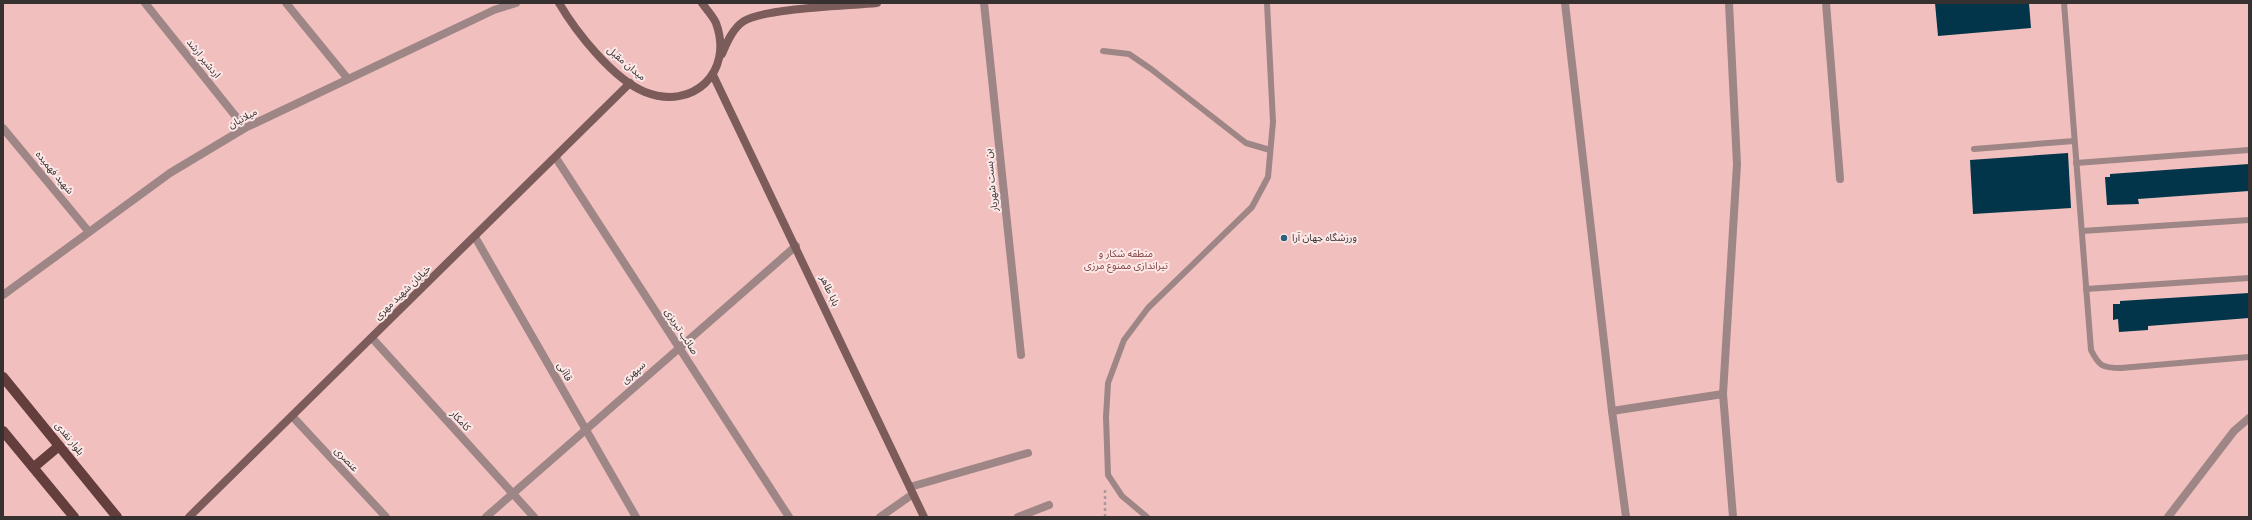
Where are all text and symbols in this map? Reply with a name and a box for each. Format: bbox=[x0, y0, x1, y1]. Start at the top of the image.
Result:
street label: اردشیر ارشد bbox=[183, 37, 223, 81]
street label: میدان مقبل bbox=[604, 44, 648, 84]
street label: میلانیان bbox=[226, 106, 260, 132]
street label: بن بست شهریار bbox=[982, 148, 1002, 213]
street label: شهید فهمیده bbox=[32, 149, 76, 197]
place label: ورزشگاه جهان آرا bbox=[1292, 232, 1357, 245]
marker: ورزشگاه جهان آرا bbox=[1279, 233, 1289, 243]
park label: منطقه شکار و تیراندازی ممنوع مرزی bbox=[1084, 248, 1168, 273]
street label: خیابان شهید مهری bbox=[372, 263, 434, 323]
street label: بابا طاهر bbox=[816, 272, 842, 309]
street label: صائب تبریزی bbox=[661, 306, 701, 358]
street label: سپهری bbox=[619, 359, 649, 387]
street label: قاآنی bbox=[553, 360, 575, 384]
street label: کامکار bbox=[446, 407, 473, 435]
street label: بلوار نقدی bbox=[52, 420, 87, 459]
street label: عنصری bbox=[331, 445, 361, 475]

